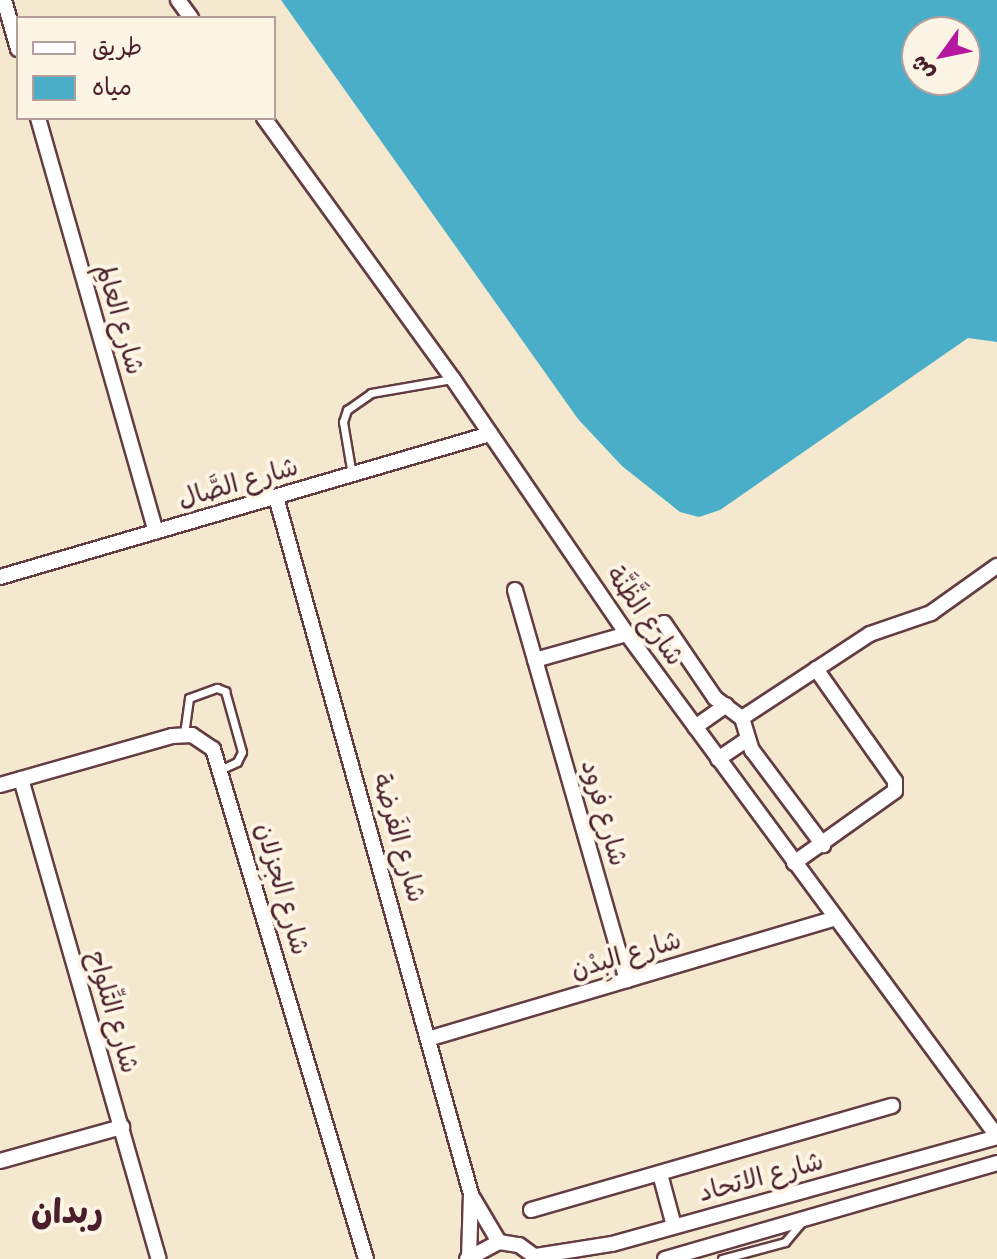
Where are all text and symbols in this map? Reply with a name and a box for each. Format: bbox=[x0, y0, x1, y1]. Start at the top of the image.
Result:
legend bbox=[16, 16, 276, 120]
north arrow bbox=[901, 16, 981, 96]
text: طريق bbox=[92, 32, 142, 61]
text: ش bbox=[904, 51, 940, 86]
text: مياه bbox=[92, 72, 132, 101]
street label: شارع العالِم bbox=[89, 260, 151, 378]
street label: شارع الصَّال bbox=[174, 451, 302, 515]
street label: شارع الظَّنَّة bbox=[599, 560, 691, 672]
street label: شارع فرود bbox=[574, 756, 634, 870]
street label: شارع الفَرضة bbox=[366, 770, 432, 906]
street label: شارع الجِزلان bbox=[248, 819, 316, 959]
street label: شارع البِدْن bbox=[567, 924, 685, 986]
street label: شارع التِّلواح bbox=[81, 947, 145, 1077]
street label: شارع الاتحاد bbox=[695, 1145, 827, 1209]
district label: ربدان bbox=[31, 1192, 103, 1232]

